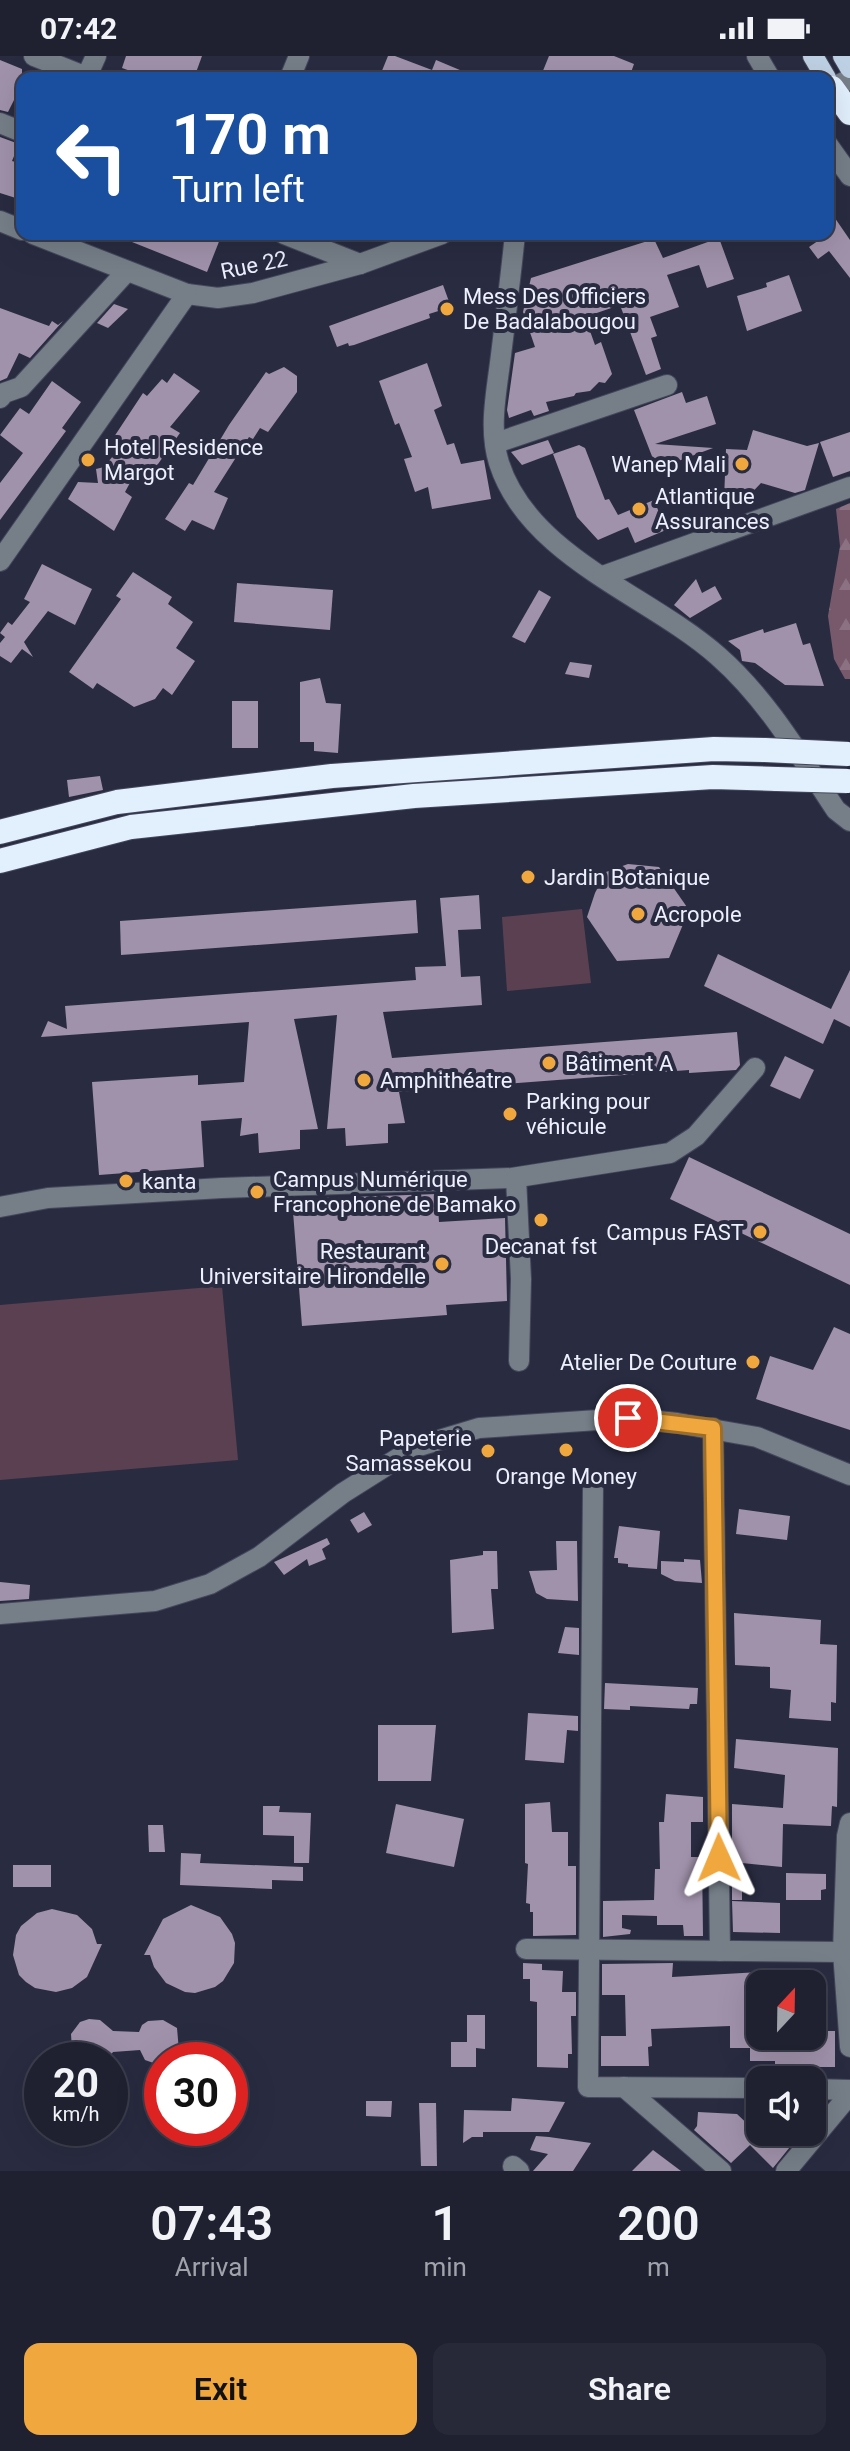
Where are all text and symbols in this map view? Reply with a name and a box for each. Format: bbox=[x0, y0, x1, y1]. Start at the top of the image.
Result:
text: 07:42 bbox=[40, 11, 117, 46]
text: 170 m bbox=[172, 102, 331, 168]
icon: left bbox=[40, 104, 144, 208]
text: Turn left bbox=[172, 169, 305, 211]
street label: Rue 22 bbox=[218, 246, 290, 284]
place label: Mess Des Officiers De Badalabougou bbox=[463, 284, 646, 334]
marker: Mess Des Officiers De Badalabougou bbox=[438, 300, 456, 318]
place label: Hotel Residence Margot bbox=[104, 435, 263, 485]
marker: Hotel Residence Margot bbox=[79, 451, 97, 469]
place label: Wanep Mali bbox=[611, 452, 726, 477]
marker: Wanep Mali bbox=[733, 455, 751, 473]
place label: Atlantique Assurances bbox=[655, 484, 770, 534]
marker: Atlantique Assurances bbox=[630, 500, 648, 518]
place label: Jardin Botanique bbox=[544, 865, 710, 890]
marker: Jardin Botanique bbox=[519, 868, 537, 886]
place label: Acropole bbox=[654, 902, 742, 927]
marker: Acropole bbox=[629, 905, 647, 923]
place label: Bâtiment A bbox=[565, 1051, 674, 1076]
marker: Bâtiment A bbox=[540, 1054, 558, 1072]
place label: Amphithéatre bbox=[380, 1068, 513, 1093]
marker: Amphithéatre bbox=[355, 1071, 373, 1089]
place label: Parking pour véhicule bbox=[526, 1089, 651, 1139]
marker: Parking pour véhicule bbox=[501, 1105, 519, 1123]
place label: Campus Numérique Francophone de Bamako bbox=[273, 1167, 517, 1217]
place label: kanta bbox=[142, 1169, 196, 1194]
marker: kanta bbox=[117, 1172, 135, 1190]
marker: Campus Numérique Francophone de Bamako bbox=[248, 1183, 266, 1201]
marker: Decanat fst bbox=[532, 1211, 550, 1229]
place label: Campus FAST bbox=[606, 1220, 744, 1245]
marker: Campus FAST bbox=[751, 1223, 769, 1241]
place label: Decanat fst bbox=[485, 1234, 597, 1259]
place label: Restaurant Universitaire Hirondelle bbox=[200, 1239, 426, 1289]
marker: Restaurant Universitaire Hirondelle bbox=[433, 1255, 451, 1273]
place label: Atelier De Couture bbox=[560, 1350, 737, 1375]
marker: Atelier De Couture bbox=[744, 1353, 762, 1371]
pin bbox=[594, 1384, 662, 1452]
icon: arrive bbox=[606, 1396, 650, 1440]
place label: Papeterie Samassekou bbox=[346, 1426, 472, 1476]
marker: Orange Money bbox=[557, 1441, 575, 1459]
marker: Papeterie Samassekou bbox=[479, 1442, 497, 1460]
place label: Orange Money bbox=[495, 1464, 637, 1489]
position arrow bbox=[677, 1816, 761, 1900]
north arrow bbox=[746, 1970, 826, 2050]
map controls bbox=[746, 1970, 826, 2146]
speed limit sign: 30 bbox=[144, 2042, 248, 2146]
text: 20 bbox=[53, 2060, 99, 2107]
button: sound bbox=[746, 2066, 826, 2146]
text: km/h bbox=[53, 2102, 99, 2126]
text: 07:43 bbox=[150, 2195, 273, 2252]
text: 1 bbox=[432, 2195, 459, 2252]
text: 200 bbox=[617, 2195, 700, 2252]
text: Arrival bbox=[175, 2252, 249, 2282]
text: min bbox=[423, 2252, 467, 2282]
text: m bbox=[647, 2252, 670, 2282]
button: Exit bbox=[24, 2343, 417, 2435]
button: Share bbox=[433, 2343, 826, 2435]

